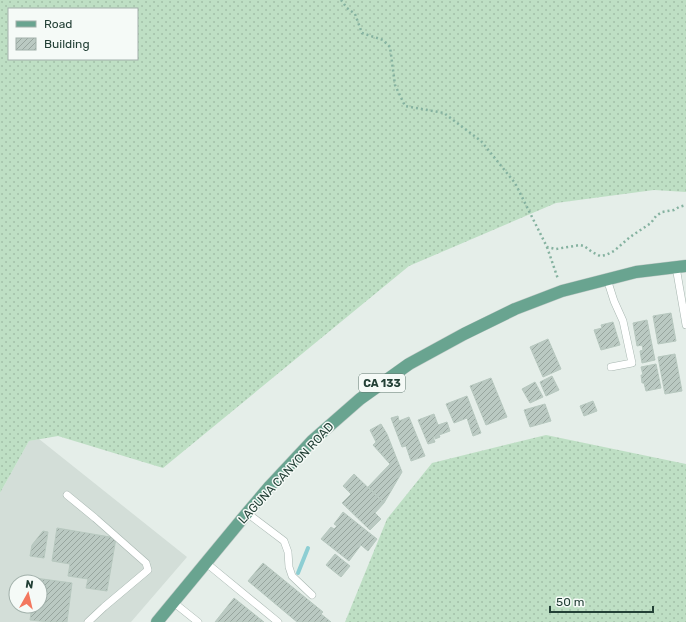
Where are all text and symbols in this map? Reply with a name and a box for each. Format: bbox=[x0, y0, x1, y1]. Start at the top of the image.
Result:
legend bbox=[8, 8, 138, 60]
text: Road bbox=[44, 17, 72, 31]
text: Building bbox=[44, 37, 90, 51]
road number: CA 133 bbox=[359, 374, 405, 392]
street label: LAGUNA CANYON ROAD bbox=[235, 419, 337, 527]
north arrow bbox=[8, 574, 48, 614]
text: N bbox=[24, 578, 34, 592]
scale bar bbox=[550, 588, 653, 614]
text: 50 m bbox=[556, 595, 584, 609]

